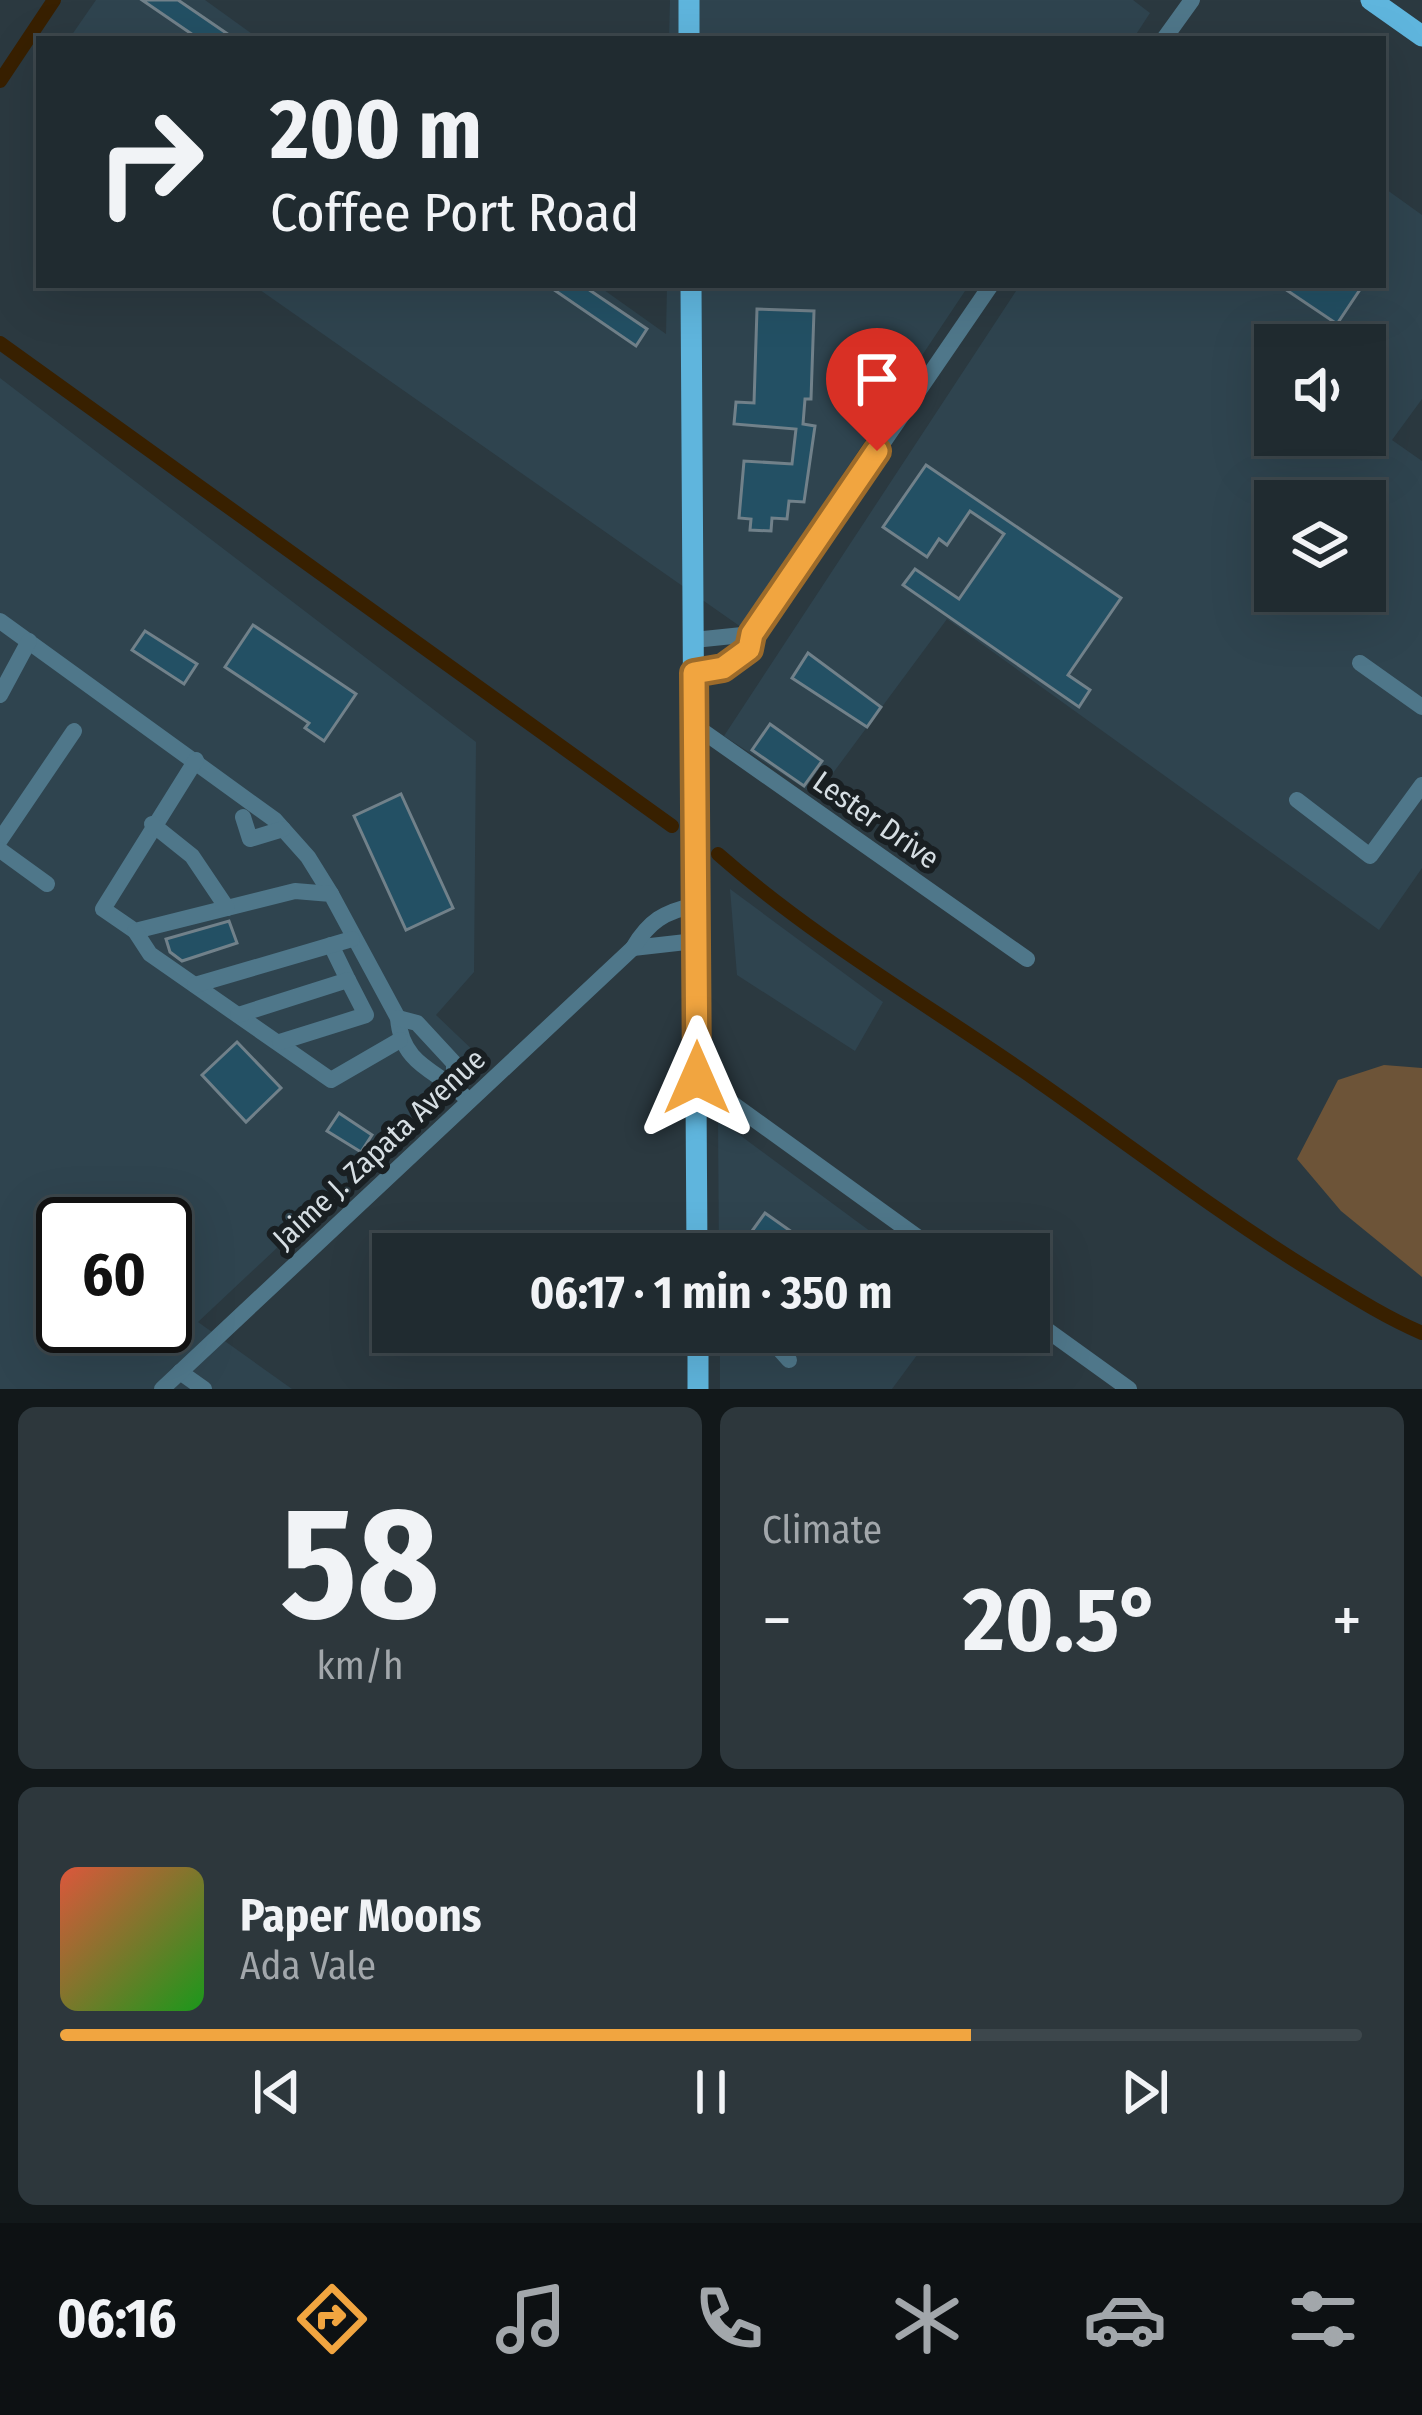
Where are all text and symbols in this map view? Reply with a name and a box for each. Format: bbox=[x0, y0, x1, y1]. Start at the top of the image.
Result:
text: 200 m bbox=[270, 79, 482, 180]
icon: right bbox=[72, 84, 228, 240]
text: Coffee Port Road bbox=[270, 181, 639, 245]
map controls bbox=[1254, 324, 1386, 612]
button: sound bbox=[1254, 324, 1386, 456]
pin bbox=[826, 328, 928, 451]
icon: arrive bbox=[844, 346, 910, 412]
button: layers bbox=[1254, 480, 1386, 612]
street label: Lester Drive bbox=[806, 764, 946, 876]
position arrow bbox=[634, 1015, 760, 1141]
street label: Jaime J. Zapata Avenue bbox=[265, 1041, 493, 1257]
speed limit sign: 60 bbox=[36, 1197, 192, 1353]
text: 06:17 · 1 min · 350 m bbox=[530, 1266, 892, 1320]
text: 58 bbox=[281, 1471, 439, 1658]
text: Climate bbox=[762, 1507, 882, 1553]
text: 20.5° bbox=[963, 1566, 1161, 1674]
text: − bbox=[762, 1581, 792, 1660]
text: + bbox=[1332, 1581, 1362, 1660]
text: km/h bbox=[317, 1643, 403, 1689]
text: Paper Moons bbox=[240, 1889, 482, 1943]
text: Ada Vale bbox=[240, 1943, 376, 1989]
icon: previous bbox=[244, 2059, 310, 2125]
icon: pause bbox=[678, 2059, 744, 2125]
icon: next bbox=[1112, 2059, 1178, 2125]
icon: directions bbox=[290, 2277, 374, 2361]
icon: music bbox=[489, 2277, 573, 2361]
icon: phone bbox=[687, 2277, 771, 2361]
icon: climate bbox=[885, 2277, 969, 2361]
icon: car bbox=[1083, 2277, 1167, 2361]
icon: filters bbox=[1281, 2277, 1365, 2361]
text: 06:16 bbox=[57, 2287, 176, 2351]

